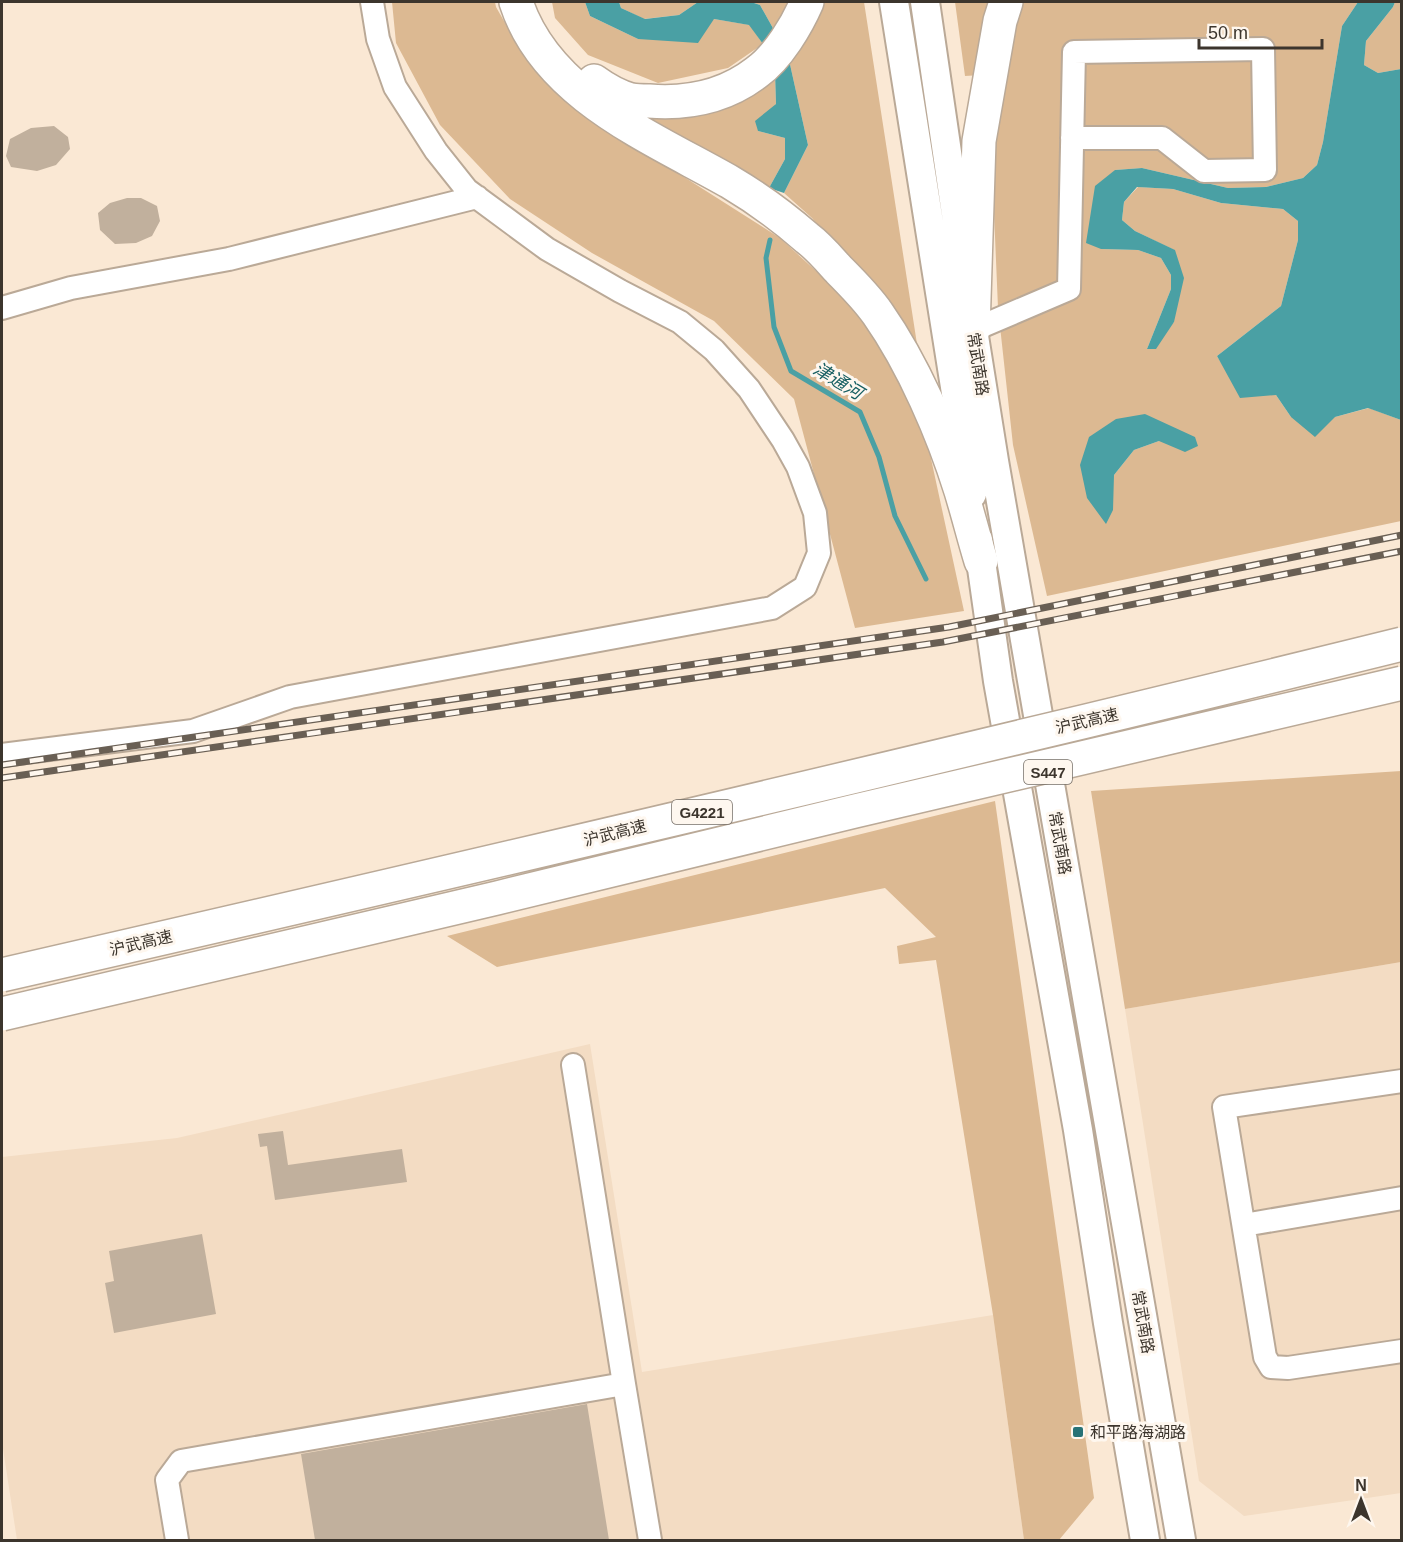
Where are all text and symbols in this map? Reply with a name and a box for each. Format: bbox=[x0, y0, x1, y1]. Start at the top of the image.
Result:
scale bar bbox=[1199, 12, 1322, 50]
text: 50 m bbox=[1208, 23, 1248, 43]
street label: 常武南路 bbox=[965, 331, 991, 397]
water label: 津通河 bbox=[810, 359, 869, 405]
street label: 沪武高速 bbox=[1054, 706, 1120, 736]
road number: S447 bbox=[1024, 760, 1072, 784]
road number: G4221 bbox=[672, 800, 732, 824]
street label: 常武南路 bbox=[1046, 810, 1074, 876]
street label: 沪武高速 bbox=[582, 817, 648, 849]
street label: 沪武高速 bbox=[108, 928, 174, 958]
street label: 常武南路 bbox=[1129, 1289, 1157, 1355]
place label: 和平路海湖路 bbox=[1090, 1424, 1186, 1441]
marker: 和平路海湖路 bbox=[1071, 1425, 1085, 1439]
north arrow bbox=[1331, 1470, 1391, 1530]
text: N bbox=[1355, 1477, 1367, 1494]

